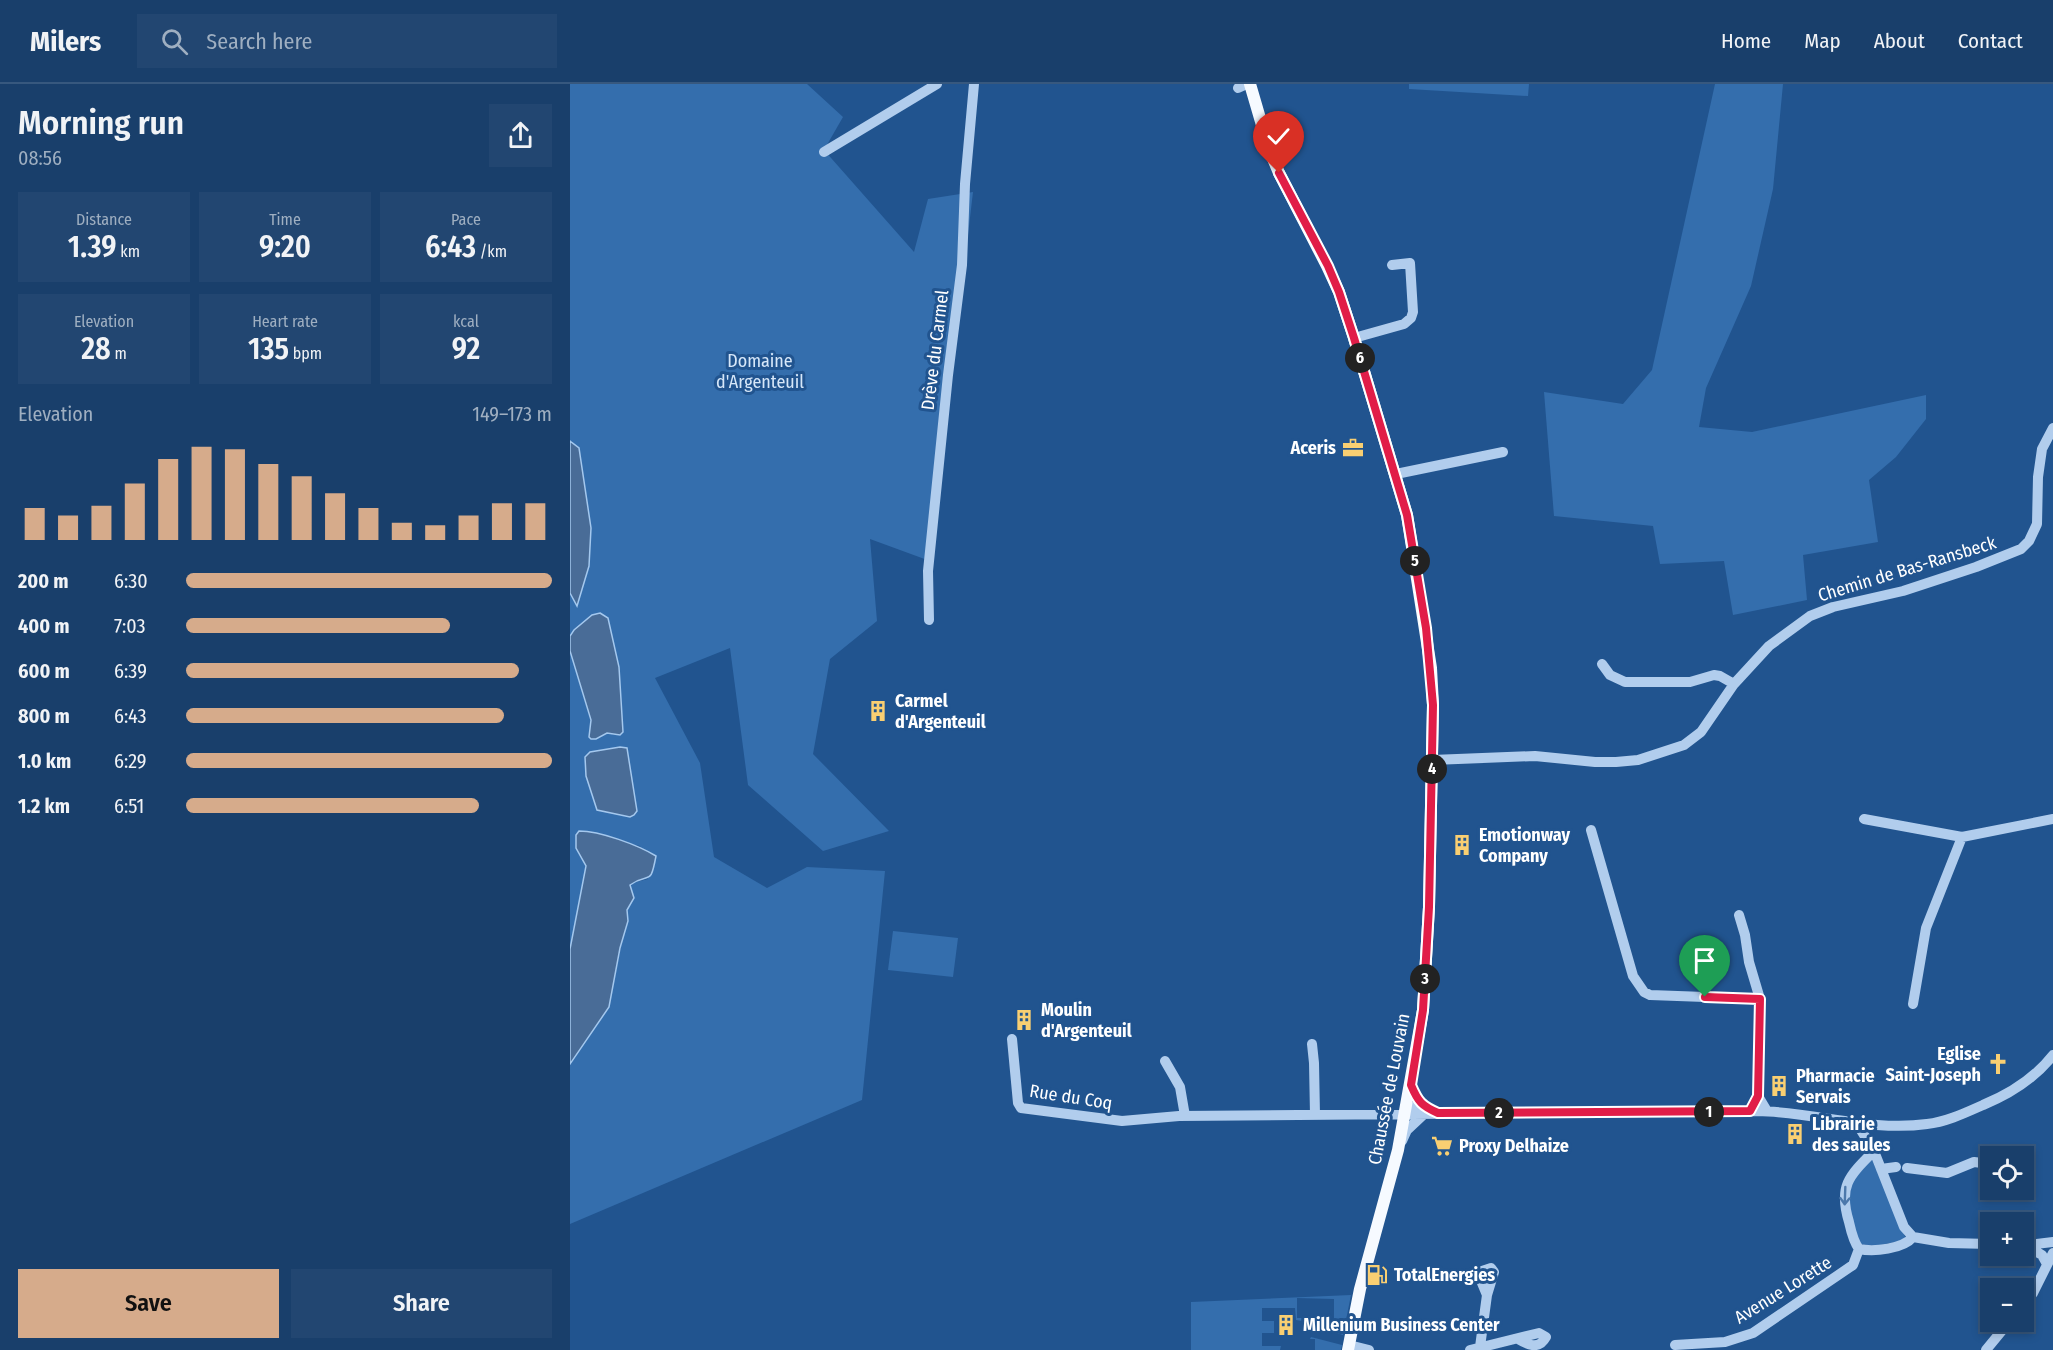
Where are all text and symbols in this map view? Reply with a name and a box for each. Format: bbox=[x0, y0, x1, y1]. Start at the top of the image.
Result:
search box bbox=[137, 14, 557, 68]
text: Milers bbox=[30, 25, 101, 58]
icon: search bbox=[158, 25, 191, 58]
text: Search here bbox=[206, 28, 312, 55]
text: Home bbox=[1721, 28, 1771, 54]
text: Map bbox=[1804, 28, 1841, 54]
text: About bbox=[1874, 28, 1925, 54]
text: Contact bbox=[1958, 28, 2023, 54]
text: Morning run bbox=[18, 103, 184, 143]
button: share bbox=[489, 104, 552, 167]
pin bbox=[1253, 111, 1304, 173]
icon: check bbox=[1262, 120, 1295, 153]
text: 08:56 bbox=[18, 146, 62, 170]
text: Distance bbox=[76, 210, 132, 229]
text: Time bbox=[269, 210, 301, 229]
text: Pace bbox=[451, 210, 481, 229]
text: 1.39 bbox=[68, 229, 117, 265]
text: 9:20 bbox=[259, 229, 311, 265]
text: 6:43 bbox=[425, 229, 476, 265]
text: km bbox=[117, 242, 140, 261]
text: /km bbox=[476, 242, 507, 261]
street label: Drève du Carmel bbox=[917, 288, 953, 411]
text: Elevation bbox=[74, 312, 134, 331]
text: Heart rate bbox=[252, 312, 318, 331]
text: kcal bbox=[453, 312, 479, 331]
text: 28 bbox=[81, 331, 111, 367]
text: 135 bbox=[248, 331, 289, 367]
text: 92 bbox=[452, 331, 480, 367]
pin: 6 bbox=[1345, 343, 1375, 373]
text: m bbox=[111, 344, 127, 363]
text: bpm bbox=[289, 344, 322, 363]
text: 6 bbox=[1356, 348, 1364, 367]
park label: Domaine d'Argenteuil bbox=[716, 350, 804, 393]
text: Elevation bbox=[18, 402, 93, 426]
text: 149–173 m bbox=[472, 402, 552, 426]
office icon: Aceris bbox=[1341, 436, 1365, 460]
place label: Aceris bbox=[1289, 437, 1336, 459]
street label: Chemin de Bas-Ransbeck bbox=[1815, 531, 1999, 607]
pin: 5 bbox=[1400, 546, 1430, 576]
text: 5 bbox=[1411, 551, 1419, 570]
text: 200 m bbox=[18, 569, 69, 593]
text: 6:30 bbox=[114, 569, 148, 593]
text: 400 m bbox=[18, 614, 70, 638]
text: 7:03 bbox=[114, 614, 146, 638]
text: 600 m bbox=[18, 659, 70, 683]
text: 6:39 bbox=[114, 659, 147, 683]
place label: Carmel d'Argenteuil bbox=[895, 690, 986, 733]
building icon: Carmel d'Argenteuil bbox=[866, 699, 890, 723]
text: 800 m bbox=[18, 704, 70, 728]
text: 6:43 bbox=[114, 704, 146, 728]
text: 1.0 km bbox=[18, 749, 71, 773]
text: 6:29 bbox=[114, 749, 147, 773]
pin: 4 bbox=[1417, 754, 1447, 784]
text: 4 bbox=[1428, 759, 1436, 778]
text: 1.2 km bbox=[18, 794, 70, 818]
text: 6:51 bbox=[114, 794, 144, 818]
place label: Emotionway Company bbox=[1479, 824, 1570, 867]
building icon: Emotionway Company bbox=[1450, 833, 1474, 857]
pin bbox=[1679, 935, 1730, 997]
icon: arrive bbox=[1688, 944, 1721, 977]
pin: 3 bbox=[1410, 964, 1440, 994]
text: 3 bbox=[1421, 969, 1429, 988]
place label: Moulin d'Argenteuil bbox=[1041, 999, 1132, 1042]
building icon: Moulin d'Argenteuil bbox=[1012, 1008, 1036, 1032]
street label: Chaussée de Louvain bbox=[1364, 1011, 1414, 1167]
place label: Eglise Saint-Joseph bbox=[1885, 1043, 1981, 1086]
church icon: Eglise Saint-Joseph bbox=[1986, 1052, 2010, 1076]
place label: Pharmacie Servais bbox=[1796, 1065, 1875, 1108]
building icon: Pharmacie Servais bbox=[1767, 1074, 1791, 1098]
street label: Rue du Coq bbox=[1028, 1080, 1114, 1114]
pin: 1 bbox=[1694, 1097, 1724, 1127]
pin: 2 bbox=[1484, 1098, 1514, 1128]
text: 1 bbox=[1706, 1102, 1712, 1121]
text: 2 bbox=[1495, 1103, 1503, 1122]
place label: Librairie des saules bbox=[1812, 1113, 1891, 1156]
building icon: Librairie des saules bbox=[1783, 1122, 1807, 1146]
supermarket icon: Proxy Delhaize bbox=[1430, 1134, 1454, 1158]
place label: Proxy Delhaize bbox=[1459, 1135, 1569, 1157]
map controls bbox=[1980, 1146, 2034, 1332]
button: locate bbox=[1980, 1146, 2034, 1200]
one-way arrow bbox=[1839, 1186, 1851, 1205]
button: + bbox=[1980, 1212, 2034, 1266]
street label: Avenue Lorette bbox=[1730, 1251, 1836, 1329]
fuel station icon: TotalEnergies bbox=[1365, 1263, 1389, 1287]
place label: TotalEnergies bbox=[1394, 1264, 1495, 1286]
button: Save bbox=[18, 1269, 279, 1338]
button: Share bbox=[291, 1269, 552, 1338]
button: − bbox=[1980, 1278, 2034, 1332]
building icon: Millenium Business Center bbox=[1274, 1313, 1298, 1337]
place label: Millenium Business Center bbox=[1303, 1314, 1500, 1336]

